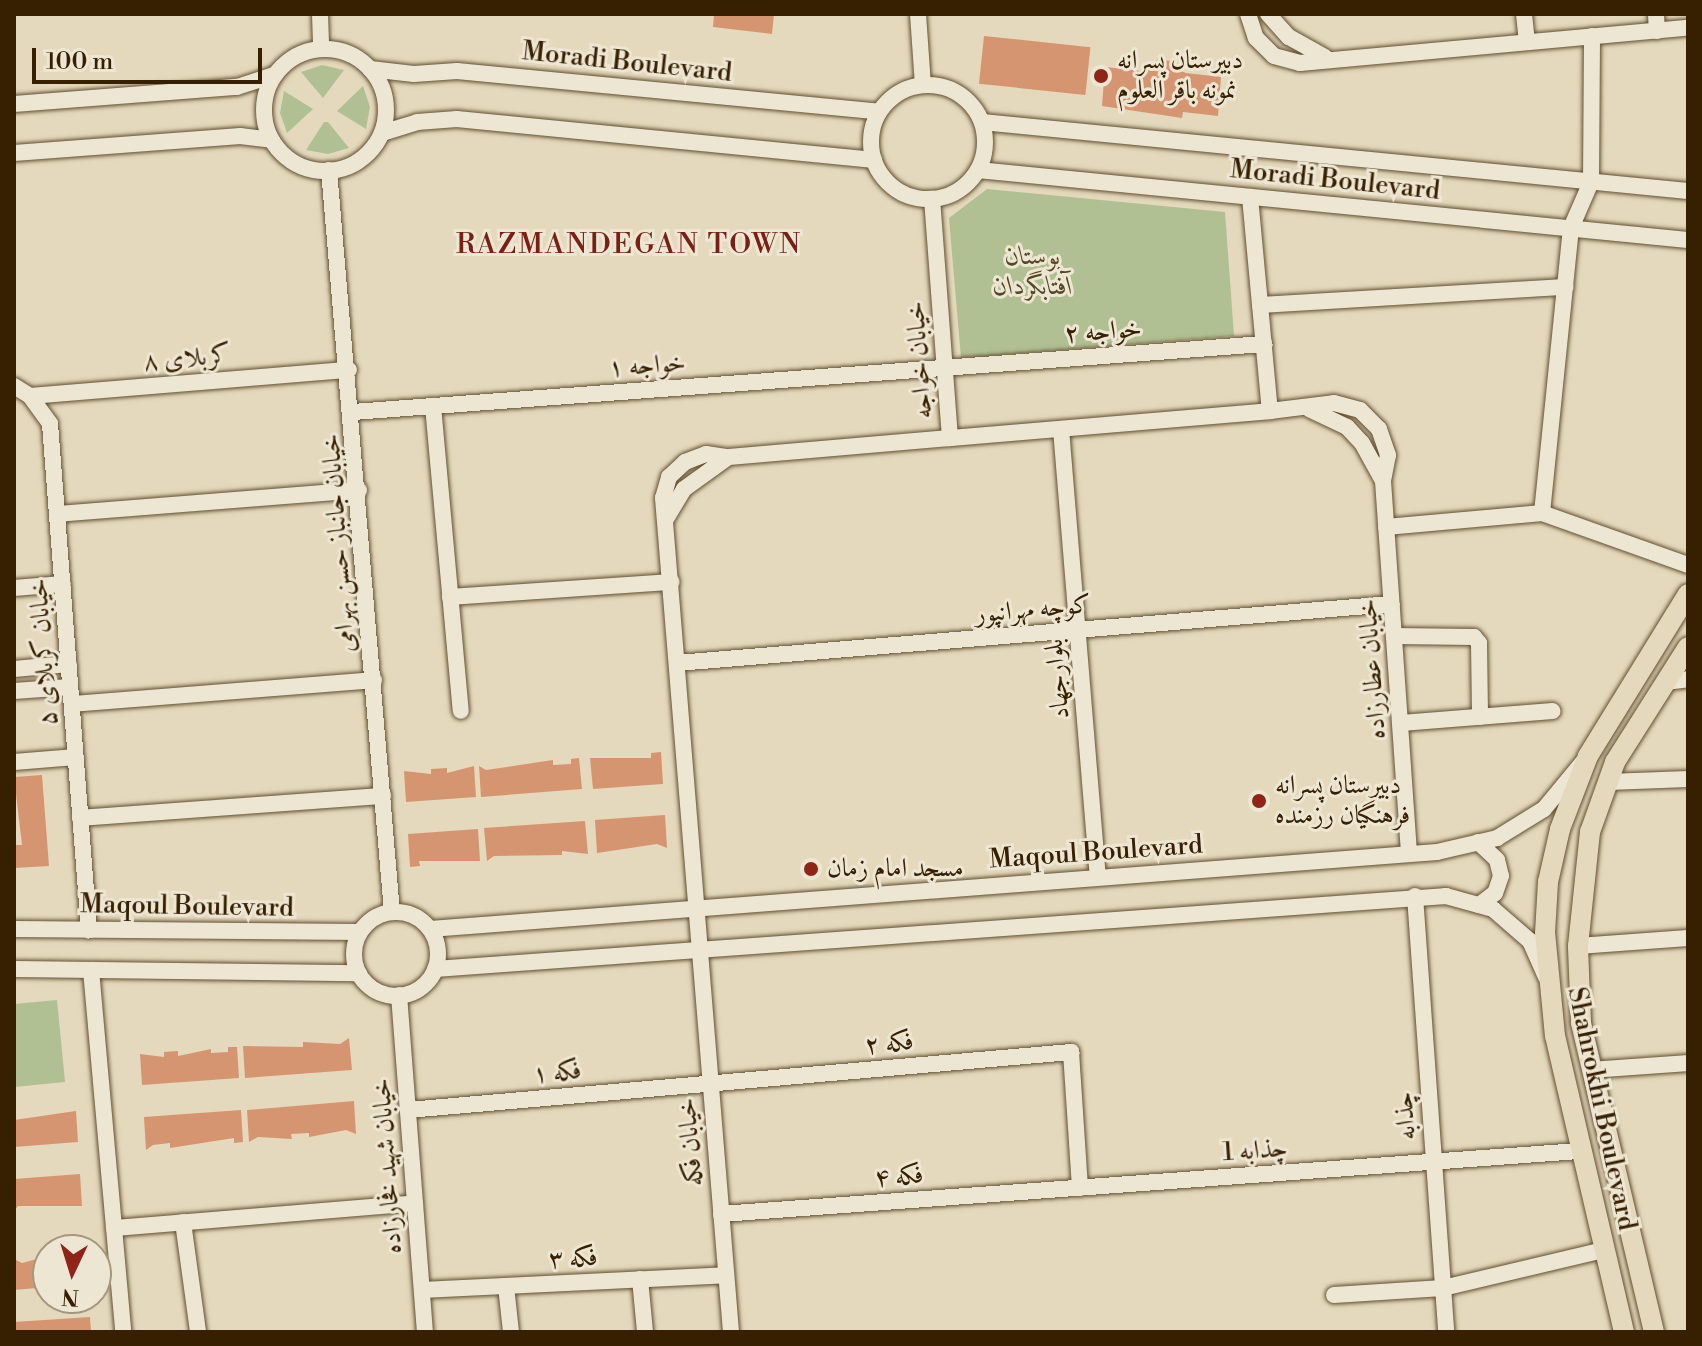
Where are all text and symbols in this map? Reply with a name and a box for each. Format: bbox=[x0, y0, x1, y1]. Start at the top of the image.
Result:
scale bar bbox=[36, 32, 266, 82]
street label: Moradi Boulevard bbox=[521, 36, 733, 90]
place label: دبیرستان پسرانه نمونه باقر العلوم bbox=[1117, 45, 1243, 106]
text: 100 m bbox=[46, 47, 113, 77]
marker: دبیرستان پسرانه نمونه باقر العلوم bbox=[1092, 67, 1110, 85]
street label: Moradi Boulevard bbox=[1229, 154, 1441, 208]
district label: RAZMANDEGAN TOWN bbox=[456, 228, 802, 262]
park label: بوستان آفتابگردان bbox=[993, 241, 1073, 302]
street label: خیابان خواجه bbox=[900, 300, 940, 420]
street label: خواجه ۲ bbox=[1063, 314, 1143, 350]
street label: کربلای ۸ bbox=[142, 340, 232, 378]
street label: خواجه ۱ bbox=[607, 348, 687, 384]
street label: خیابان جانباز حسن بهرامی bbox=[316, 433, 362, 653]
street label: خیابان کربلای ۵ bbox=[23, 577, 65, 727]
street label: کوچه مهرانپور bbox=[974, 589, 1092, 631]
street label: خیابان عطارزاده bbox=[1353, 598, 1393, 740]
street label: بلوارجهاد bbox=[1039, 637, 1077, 721]
place label: دبیرستان پسرانه فرهنگیان رزمنده bbox=[1275, 770, 1410, 832]
marker: دبیرستان پسرانه فرهنگیان رزمنده bbox=[1250, 792, 1268, 810]
street label: Maqoul Boulevard bbox=[988, 830, 1204, 876]
place label: مسجد امام زمان bbox=[827, 853, 963, 885]
marker: مسجد امام زمان bbox=[802, 860, 820, 878]
street label: Maqoul Boulevard bbox=[80, 890, 294, 924]
street label: Shahrokhi Boulevard bbox=[1560, 985, 1642, 1233]
street label: فکه ۲ bbox=[863, 1026, 915, 1062]
street label: فکه ۱ bbox=[531, 1055, 583, 1091]
street label: خیابان شهید فخارزاده bbox=[366, 1077, 410, 1255]
street label: چذابه bbox=[1389, 1091, 1423, 1141]
street label: خیابان فکه bbox=[672, 1096, 710, 1188]
street label: چذابه 1 bbox=[1221, 1133, 1289, 1169]
street label: فکه ۴ bbox=[873, 1160, 925, 1194]
north arrow bbox=[32, 1234, 112, 1314]
street label: فکه ۳ bbox=[548, 1242, 598, 1276]
text: N bbox=[61, 1282, 80, 1311]

